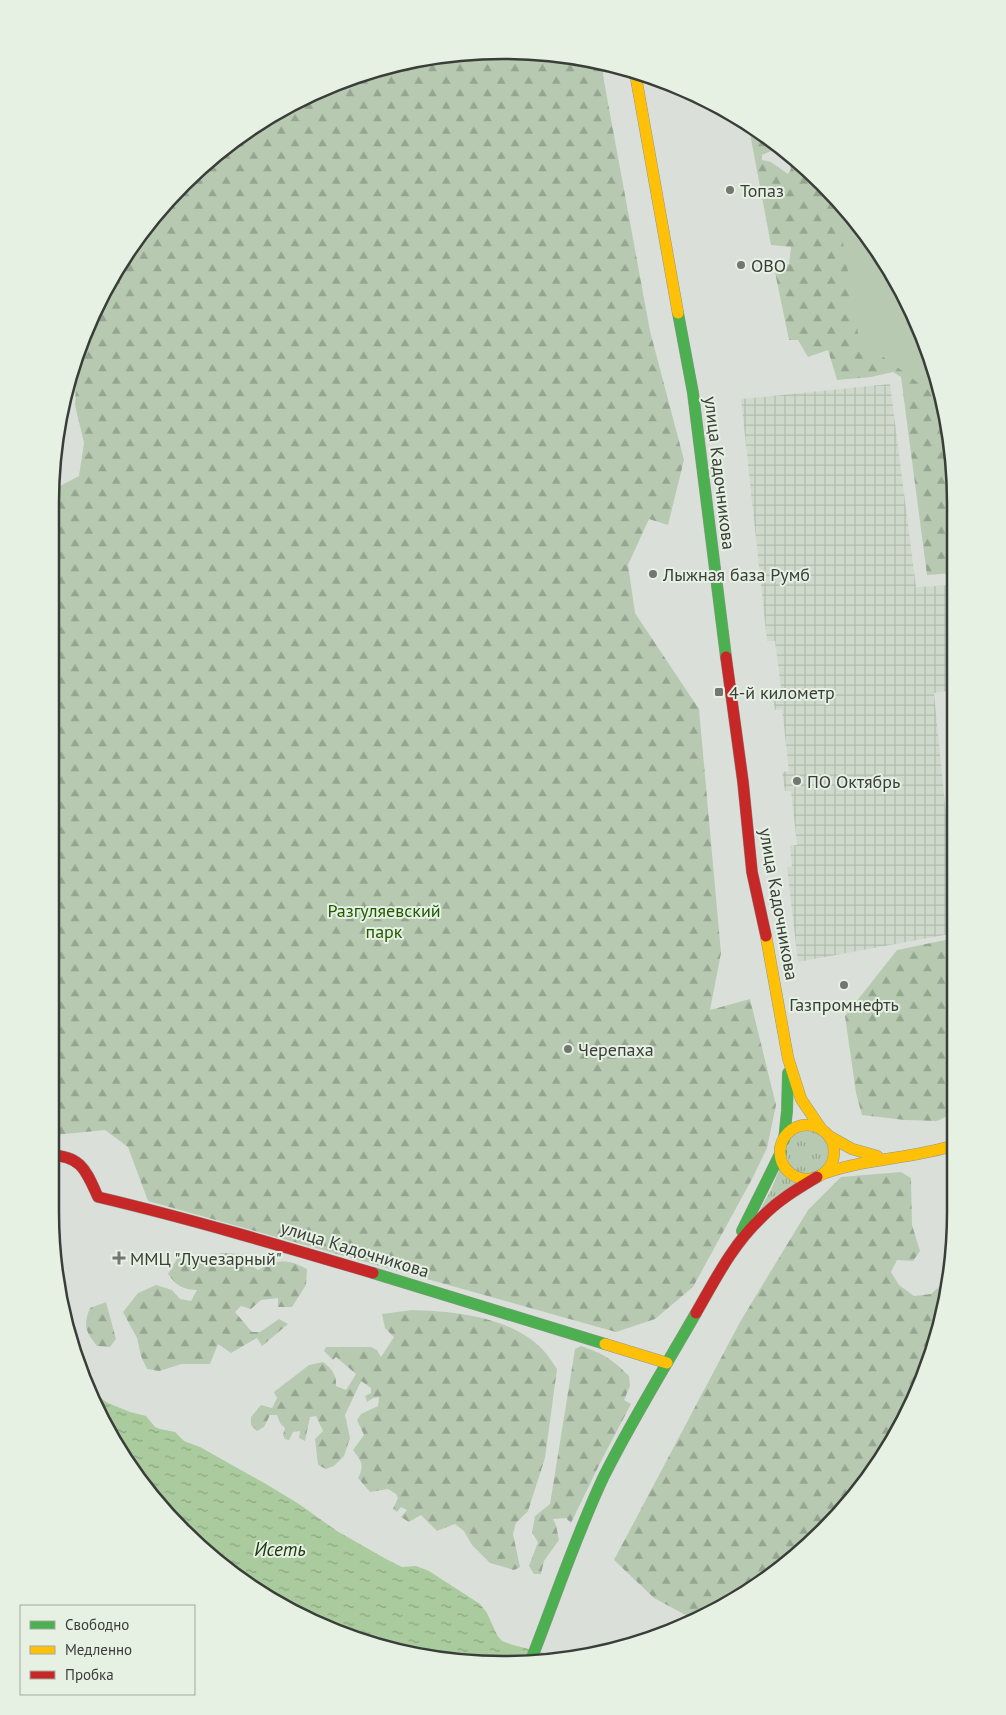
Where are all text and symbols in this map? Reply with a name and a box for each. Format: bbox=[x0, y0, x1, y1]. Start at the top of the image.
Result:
place label: Топаз bbox=[740, 179, 784, 202]
marker: Топаз bbox=[724, 184, 736, 196]
place label: ОВО bbox=[751, 254, 786, 277]
marker: ОВО bbox=[735, 259, 747, 271]
street label: улица Кадочникова bbox=[699, 395, 741, 551]
place label: Лыжная база Румб bbox=[662, 563, 810, 586]
marker: Лыжная база Румб bbox=[647, 568, 659, 580]
place label: 4-й километр bbox=[729, 681, 835, 704]
marker: 4-й километр bbox=[713, 686, 725, 698]
place label: ПО Октябрь bbox=[807, 770, 900, 793]
marker: ПО Октябрь bbox=[791, 775, 803, 787]
street label: улица Кадочникова bbox=[754, 826, 804, 982]
park label: Разгуляевский парк bbox=[327, 899, 441, 943]
marker: Газпромнефть bbox=[838, 979, 850, 991]
place label: Газпромнефть bbox=[789, 993, 899, 1016]
place label: Черепаха bbox=[578, 1038, 654, 1061]
marker: Черепаха bbox=[562, 1043, 574, 1055]
street label: улица Кадочникова bbox=[278, 1215, 432, 1283]
place label: ММЦ "Лучезарный" bbox=[130, 1247, 282, 1270]
marker: ММЦ "Лучезарный" bbox=[112, 1251, 126, 1265]
water label: Исеть bbox=[254, 1537, 306, 1561]
legend bbox=[20, 1605, 195, 1695]
text: Свободно bbox=[65, 1615, 129, 1634]
text: Медленно bbox=[65, 1640, 132, 1659]
text: Пробка bbox=[65, 1665, 114, 1684]

